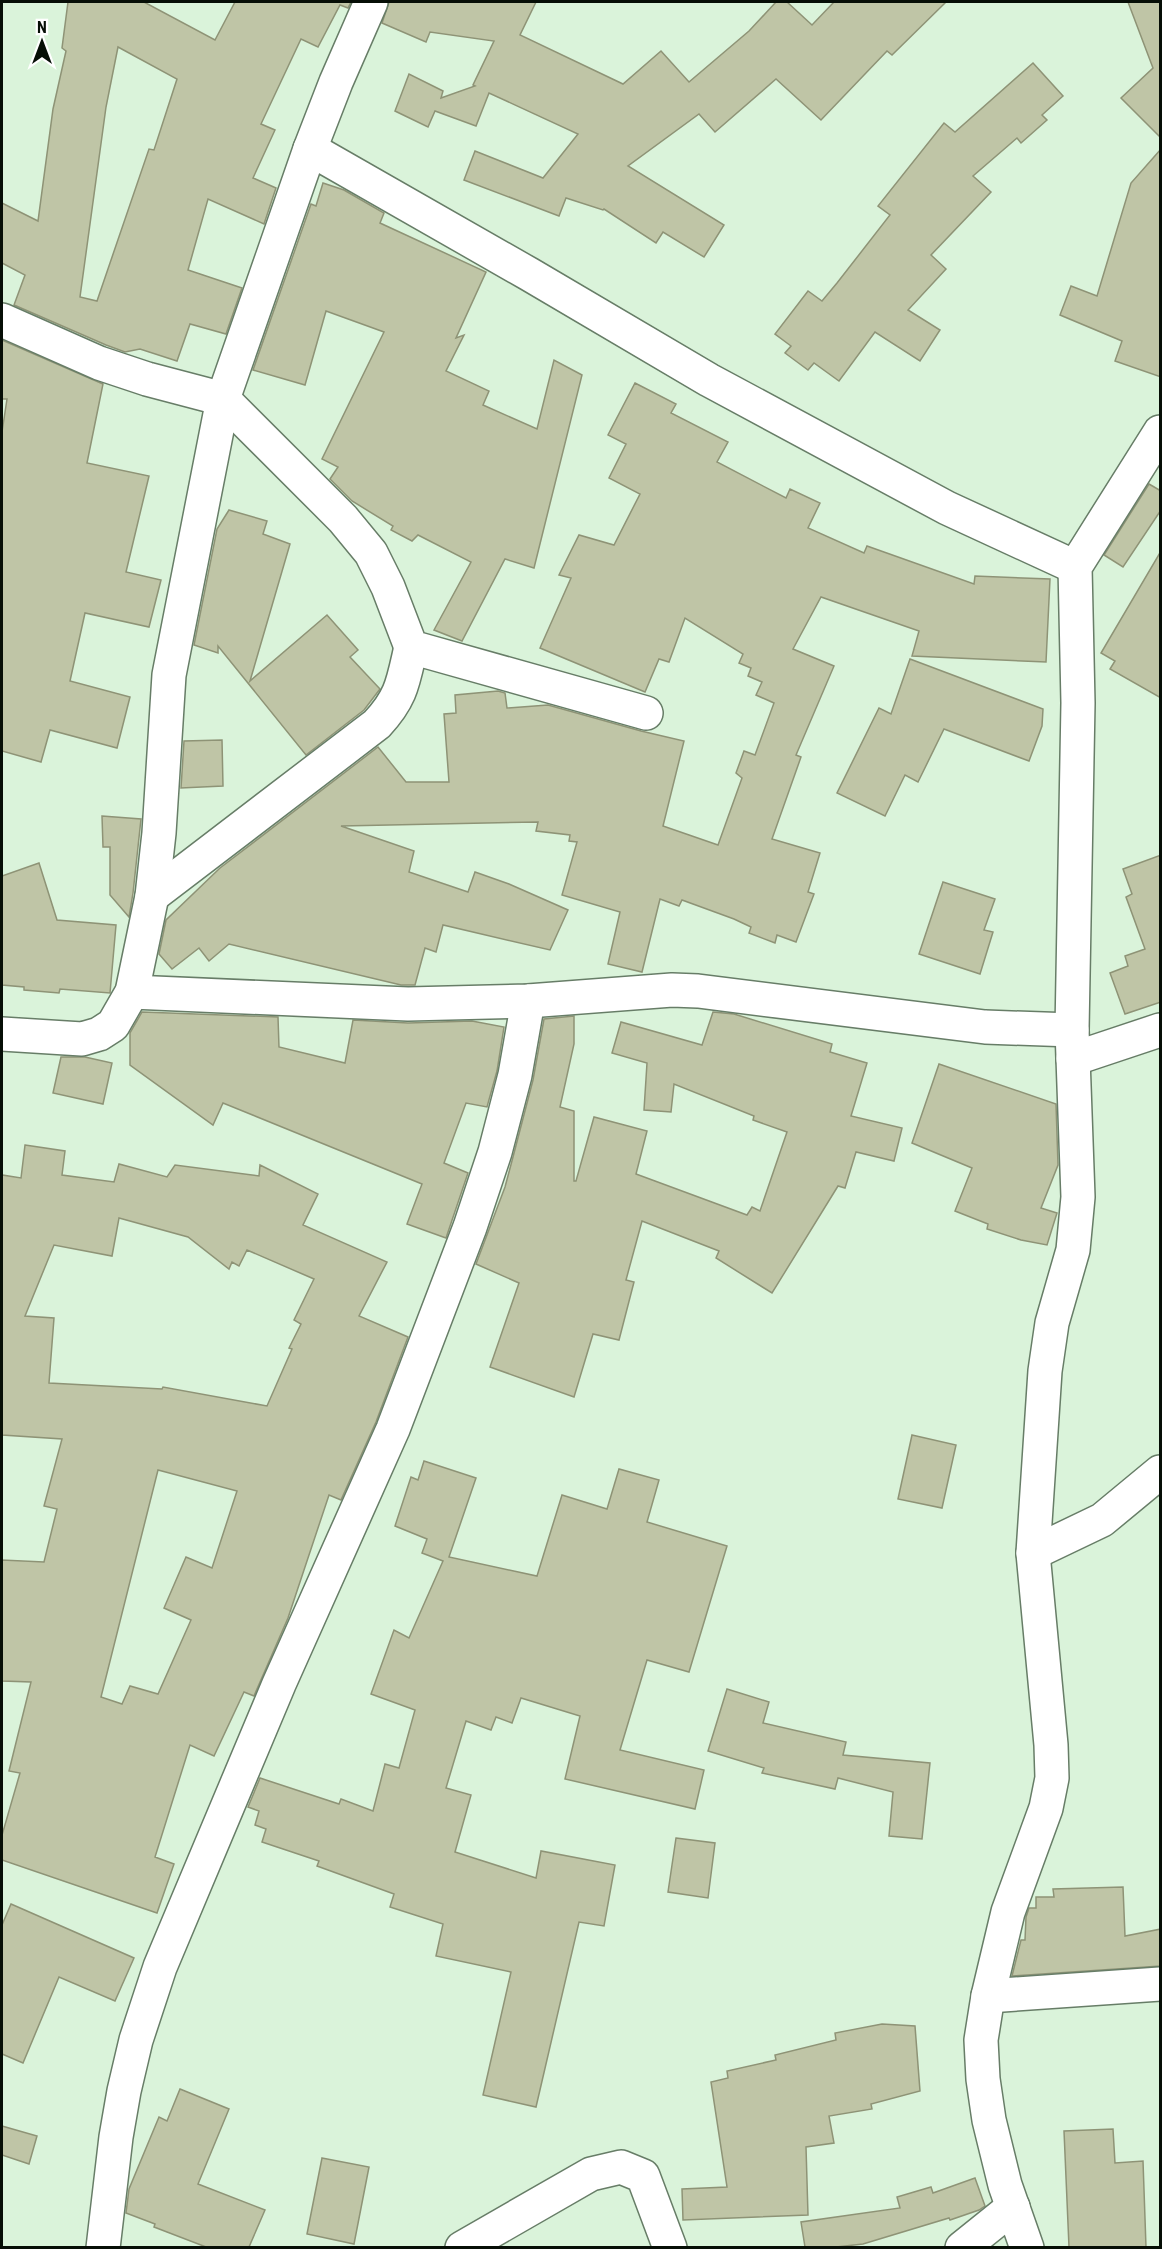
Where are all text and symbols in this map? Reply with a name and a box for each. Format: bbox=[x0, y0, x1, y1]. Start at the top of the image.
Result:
north arrow bbox=[12, 12, 72, 72]
text: N bbox=[37, 18, 47, 37]

